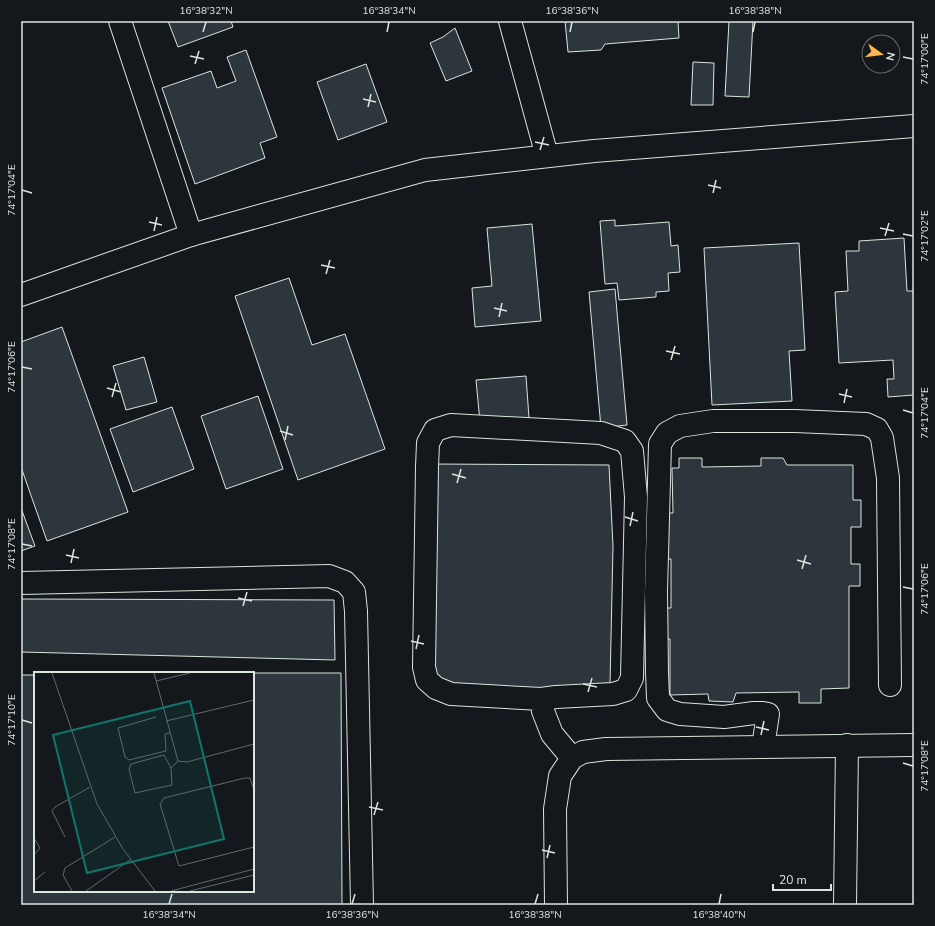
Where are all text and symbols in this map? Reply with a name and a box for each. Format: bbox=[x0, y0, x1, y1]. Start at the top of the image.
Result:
text: 16°38'32"N bbox=[179, 4, 233, 18]
text: 16°38'34"N bbox=[362, 4, 416, 18]
text: 16°38'36"N bbox=[545, 4, 599, 18]
text: 16°38'38"N bbox=[728, 4, 782, 18]
text: 74°17'00"E bbox=[918, 33, 932, 85]
north arrow bbox=[861, 34, 901, 74]
text: N bbox=[882, 50, 898, 62]
text: 74°17'04"E bbox=[5, 164, 19, 216]
text: 74°17'02"E bbox=[918, 210, 932, 262]
text: 74°17'06"E bbox=[5, 341, 19, 393]
text: 74°17'04"E bbox=[918, 387, 932, 439]
text: 74°17'08"E bbox=[5, 518, 19, 570]
text: 74°17'06"E bbox=[918, 563, 932, 615]
inset map bbox=[34, 672, 254, 892]
text: 74°17'10"E bbox=[5, 694, 19, 746]
text: 74°17'08"E bbox=[918, 740, 932, 792]
scale bar bbox=[773, 866, 831, 892]
text: 20 m bbox=[779, 872, 807, 888]
text: 16°38'34"N bbox=[142, 908, 196, 922]
text: 16°38'36"N bbox=[325, 908, 379, 922]
text: 16°38'38"N bbox=[508, 908, 562, 922]
text: 16°38'40"N bbox=[692, 908, 746, 922]

